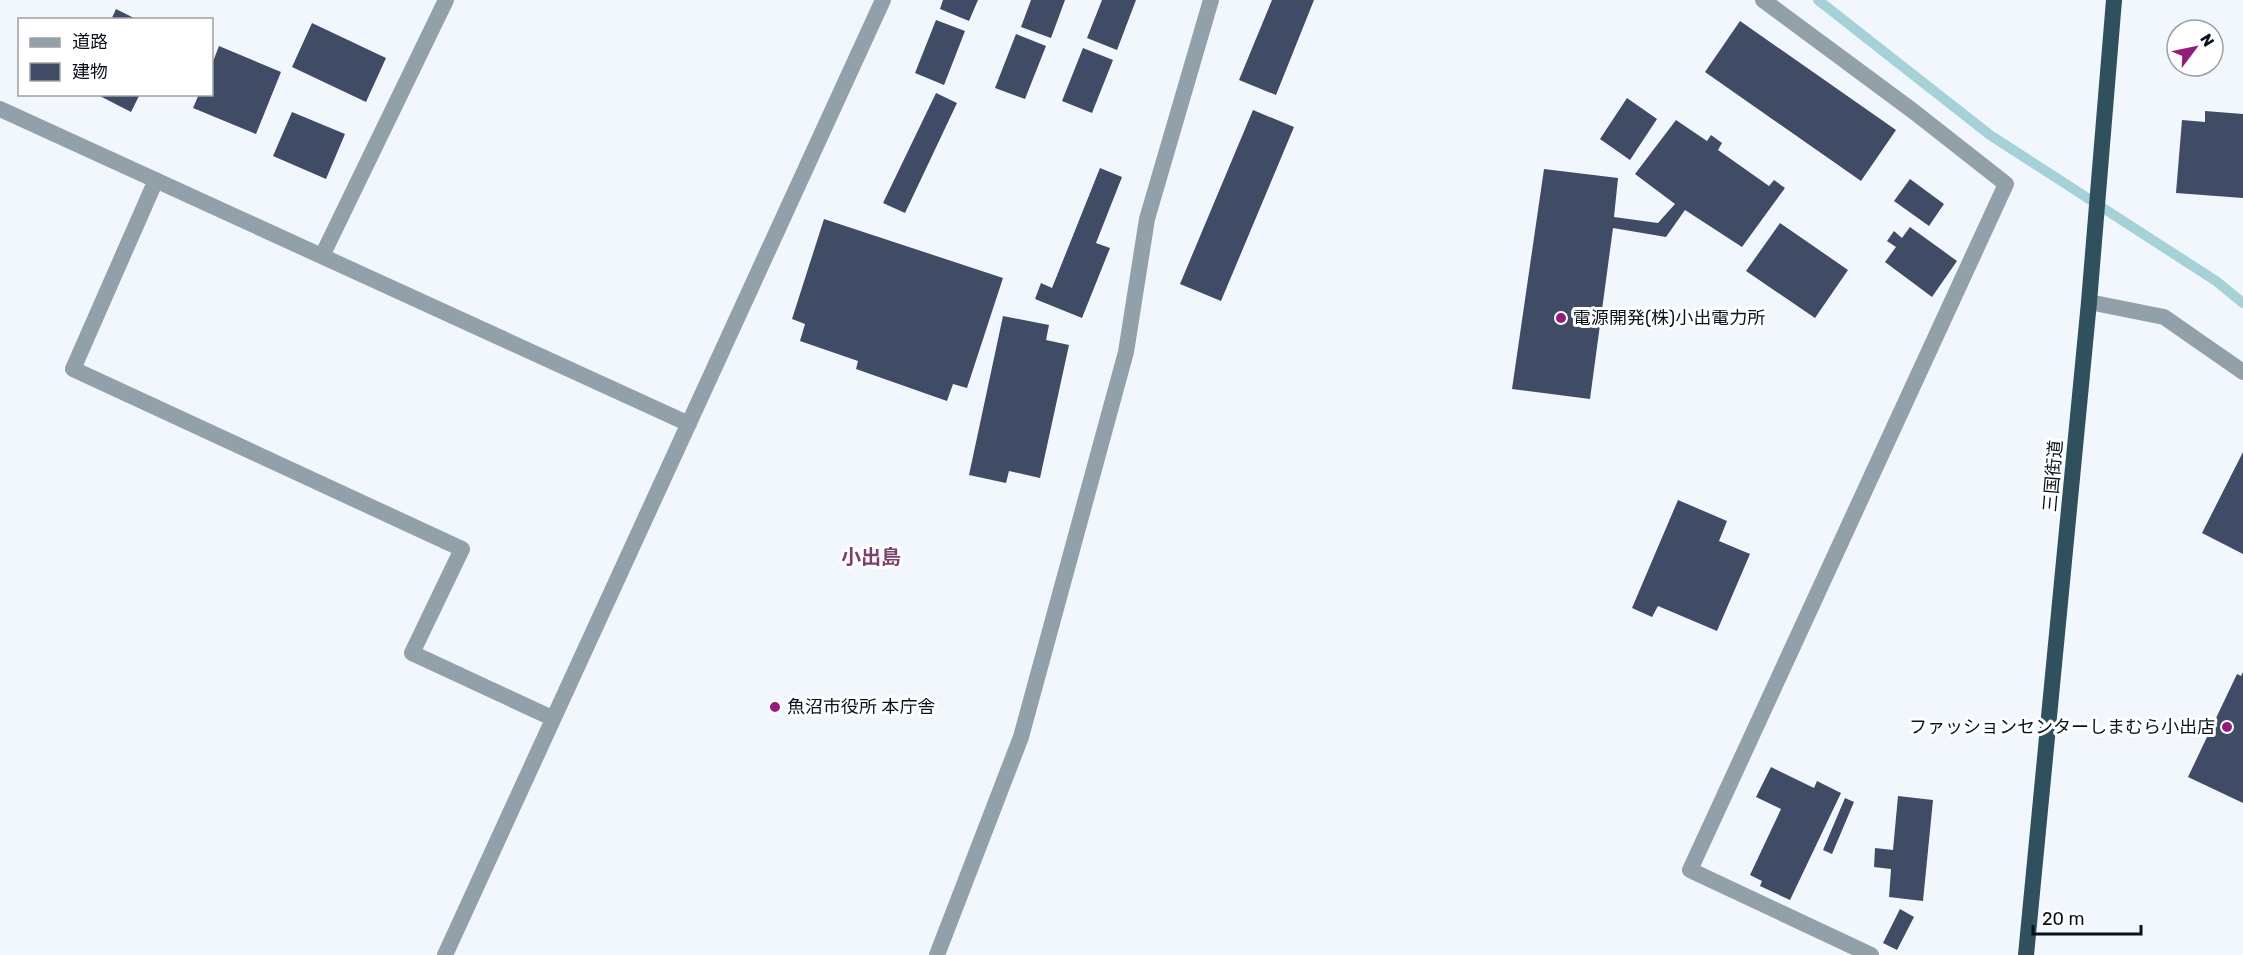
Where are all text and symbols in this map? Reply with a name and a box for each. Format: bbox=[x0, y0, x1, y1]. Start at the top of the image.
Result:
legend bbox=[18, 18, 213, 96]
north arrow bbox=[2165, 18, 2225, 78]
text: N bbox=[2196, 30, 2218, 50]
text: 道路 bbox=[72, 31, 108, 53]
text: 建物 bbox=[72, 61, 108, 83]
place label: 電源開発(株)小出電力所 bbox=[1573, 307, 1765, 329]
marker: 電源開発(株)小出電力所 bbox=[1554, 311, 1568, 325]
street label: 三国街道 bbox=[2039, 439, 2067, 513]
district label: 小出島 bbox=[841, 545, 901, 569]
place label: 魚沼市役所 本庁舎 bbox=[787, 696, 935, 718]
marker: 魚沼市役所 本庁舎 bbox=[768, 700, 782, 714]
place label: ファッションセンターしまむら小出店 bbox=[1909, 716, 2215, 738]
marker: ファッションセンターしまむら小出店 bbox=[2220, 720, 2234, 734]
scale bar bbox=[2033, 898, 2141, 936]
text: 20 m bbox=[2042, 908, 2084, 930]

